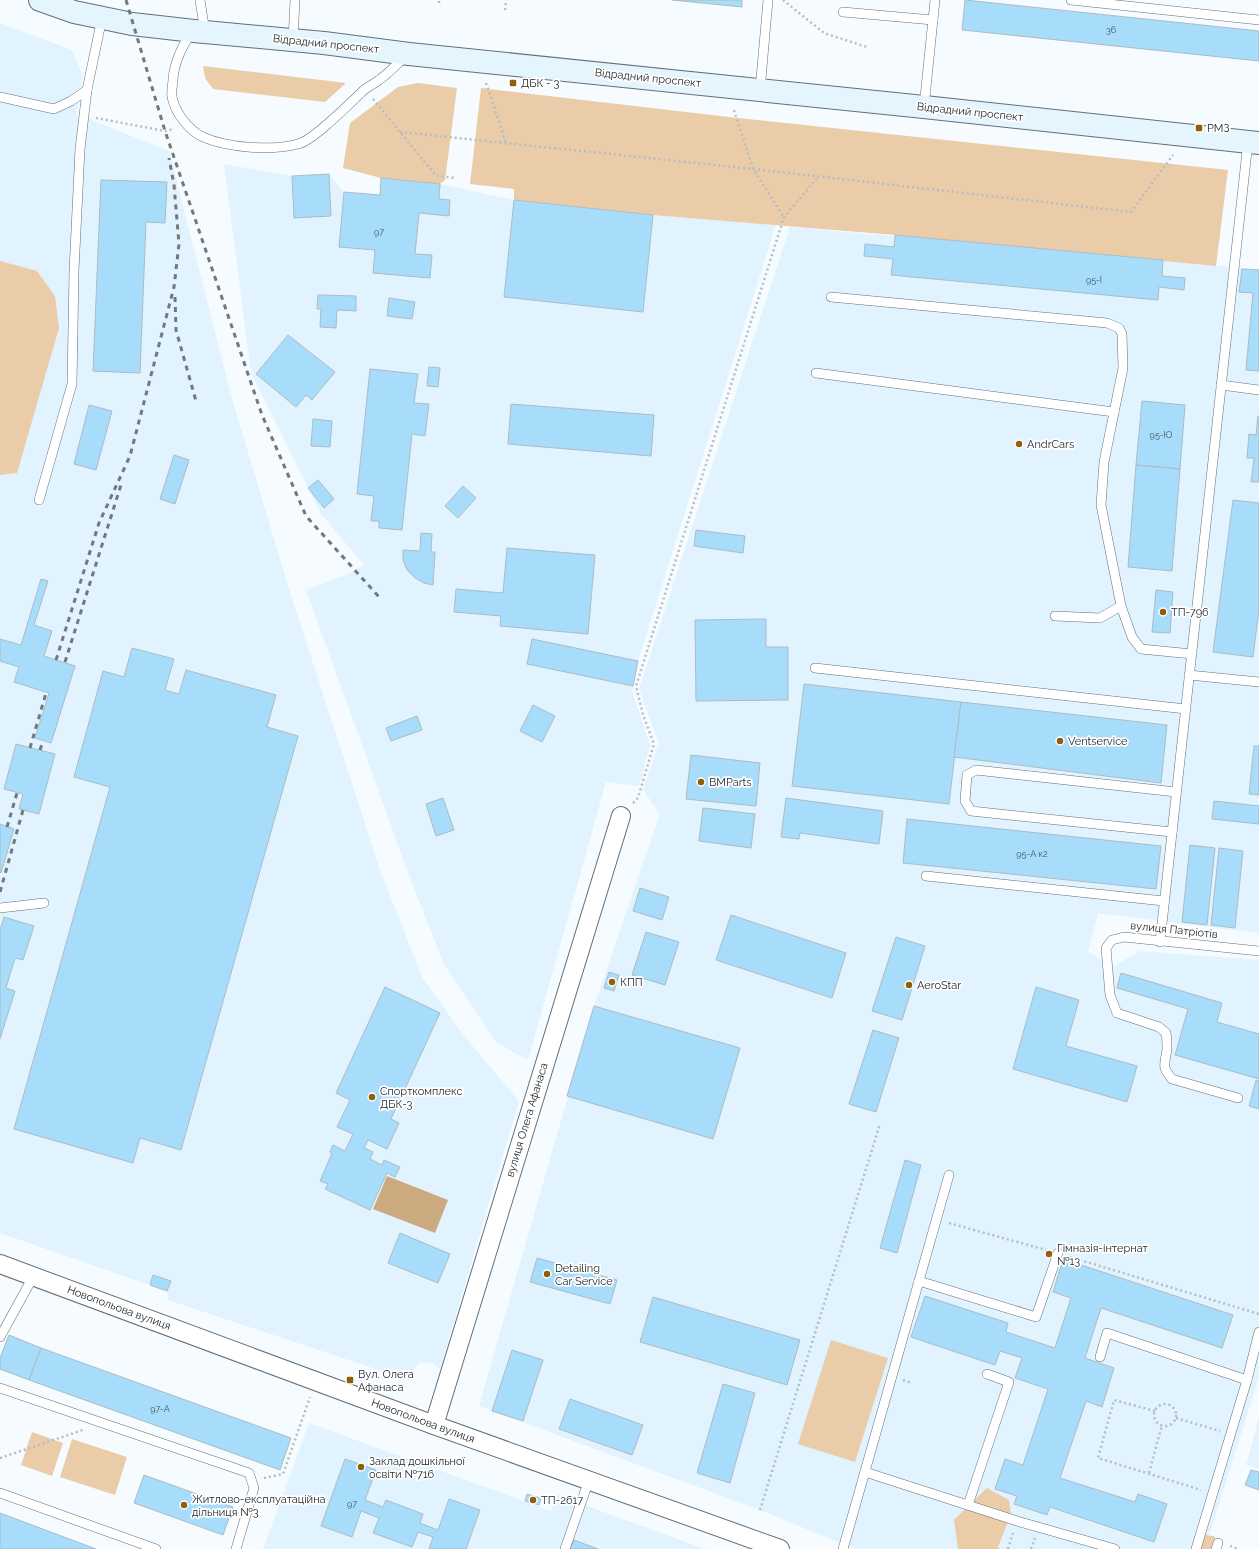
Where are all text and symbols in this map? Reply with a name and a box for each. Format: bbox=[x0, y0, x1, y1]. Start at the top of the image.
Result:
house number: 36 bbox=[1106, 25, 1117, 35]
street label: Відрадний проспект bbox=[272, 32, 381, 56]
street label: Відрадний проспект bbox=[594, 66, 703, 90]
place label: ДБК - 3 bbox=[521, 77, 560, 90]
marker: ДБК - 3 bbox=[508, 78, 518, 88]
street label: Відрадний проспект bbox=[916, 100, 1025, 124]
place label: РМЗ bbox=[1207, 122, 1229, 135]
marker: РМЗ bbox=[1194, 123, 1204, 133]
house number: 97 bbox=[374, 227, 384, 237]
house number: 95-І bbox=[1086, 275, 1102, 285]
house number: 95-Ю bbox=[1150, 430, 1173, 440]
place label: AndrCars bbox=[1027, 438, 1074, 451]
marker: AndrCars bbox=[1014, 439, 1024, 449]
place label: ТП-796 bbox=[1171, 606, 1209, 619]
marker: ТП-796 bbox=[1158, 607, 1168, 617]
place label: Ventservice bbox=[1068, 735, 1128, 748]
marker: Ventservice bbox=[1055, 736, 1065, 746]
place label: BMParts bbox=[709, 776, 752, 789]
marker: BMParts bbox=[696, 777, 706, 787]
house number: 95-А к2 bbox=[1016, 849, 1048, 859]
street label: вулиця Патріотів bbox=[1130, 919, 1218, 941]
place label: КПП bbox=[620, 976, 643, 989]
marker: КПП bbox=[607, 977, 617, 987]
place label: AeroStar bbox=[917, 979, 961, 992]
marker: AeroStar bbox=[904, 980, 914, 990]
street label: вулиця Олега Афанаса bbox=[503, 1061, 551, 1179]
place label: Спорткомплекс ДБК-3 bbox=[380, 1085, 462, 1111]
marker: Спорткомплекс ДБК-3 bbox=[367, 1092, 377, 1102]
place label: Гімназія-інтернат №13 bbox=[1057, 1242, 1149, 1268]
marker: Гімназія-інтернат №13 bbox=[1044, 1249, 1054, 1259]
place label: Detailing Car Service bbox=[555, 1262, 613, 1288]
marker: Detailing Car Service bbox=[542, 1269, 552, 1279]
street label: Новопольова вулиця bbox=[65, 1283, 173, 1333]
place label: Вул. Олега Афанаса bbox=[358, 1368, 414, 1394]
marker: Вул. Олега Афанаса bbox=[345, 1375, 355, 1385]
street label: Новопольова вулиця bbox=[369, 1396, 477, 1446]
house number: 97-А bbox=[150, 1404, 170, 1414]
place label: Заклад дошкільної освіти №716 bbox=[369, 1455, 466, 1481]
marker: Заклад дошкільної освіти №716 bbox=[356, 1462, 366, 1472]
place label: Житлово-експлуатаційна дільниця №3 bbox=[192, 1493, 326, 1519]
place label: ТП-2617 bbox=[541, 1494, 583, 1507]
marker: ТП-2617 bbox=[528, 1495, 538, 1505]
house number: 97 bbox=[347, 1499, 357, 1509]
marker: Житлово-експлуатаційна дільниця №3 bbox=[179, 1500, 189, 1510]

